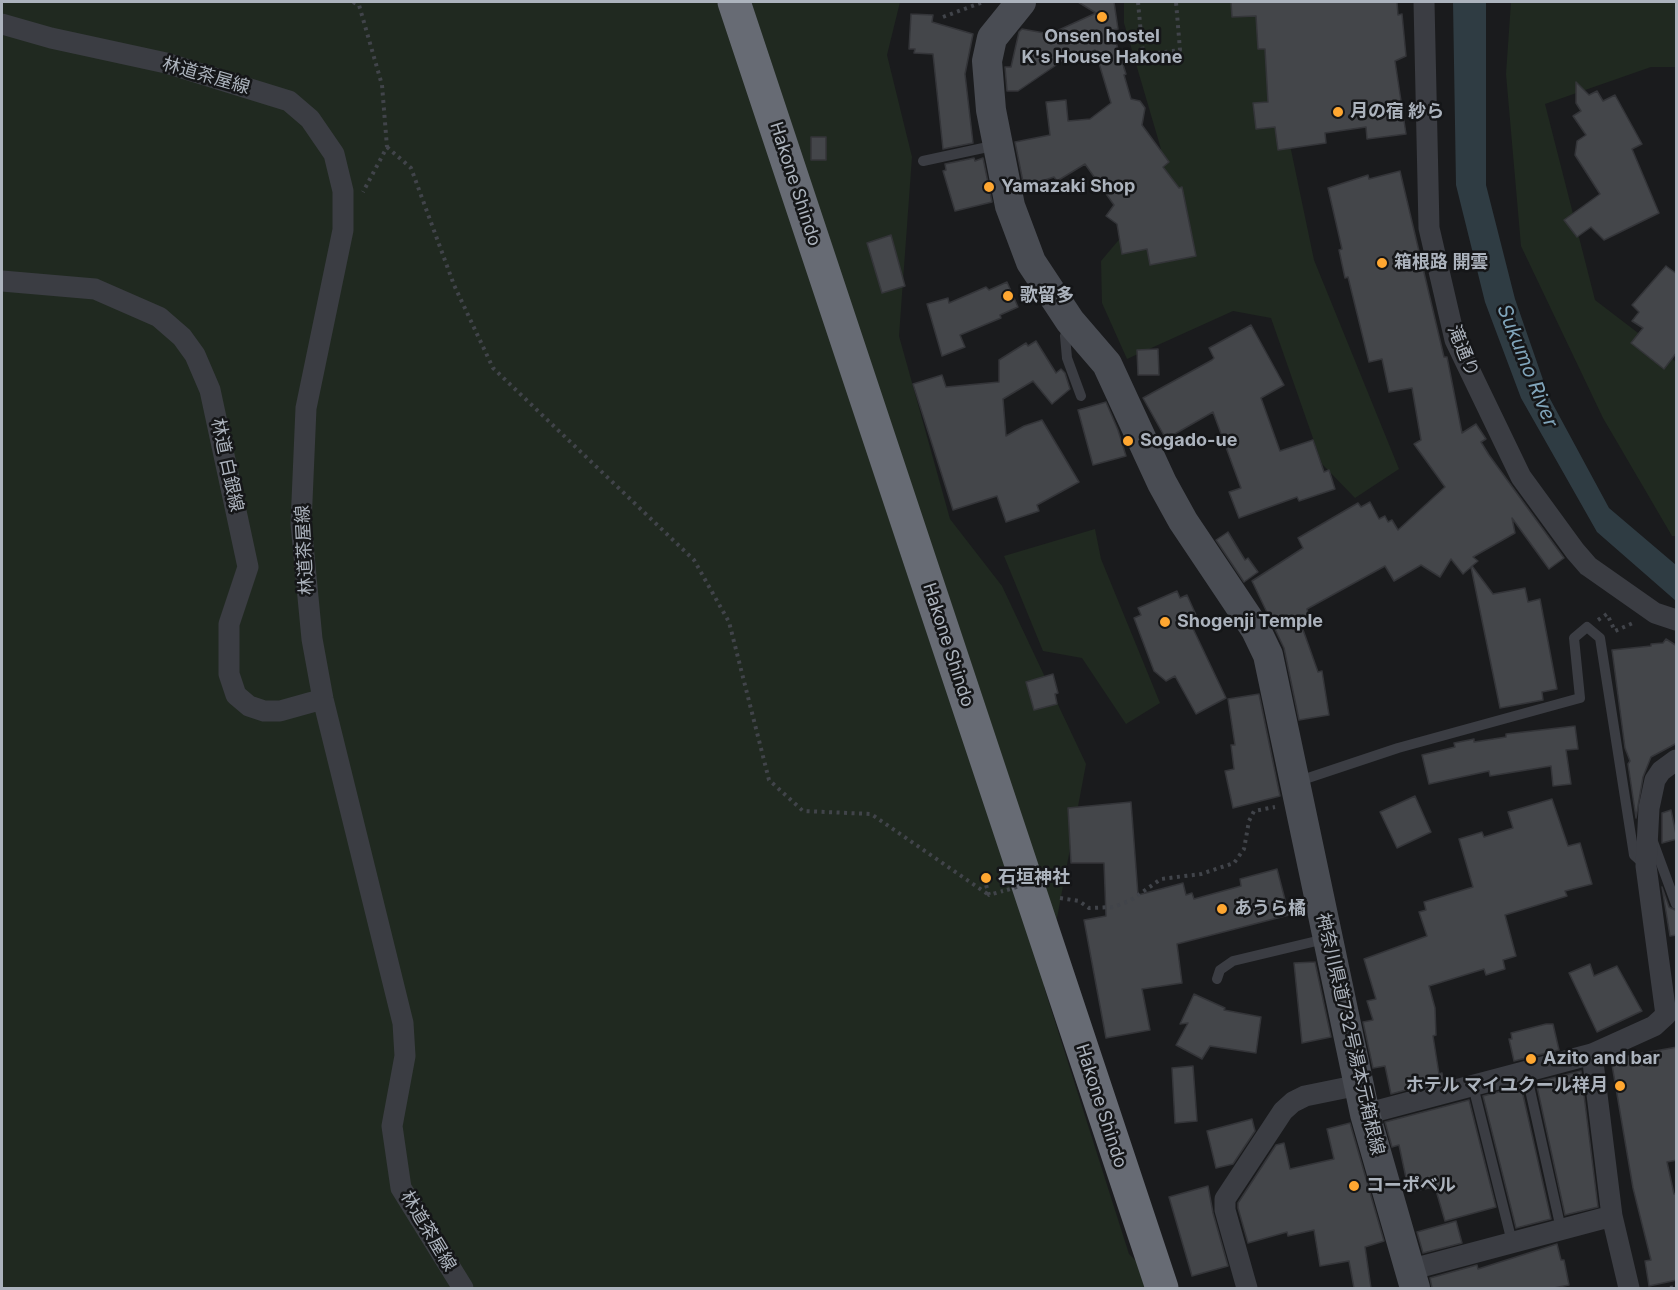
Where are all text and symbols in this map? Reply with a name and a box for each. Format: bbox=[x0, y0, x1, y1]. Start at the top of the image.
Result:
marker: Onsen hostel K's House Hakone bbox=[1095, 10, 1109, 24]
place label: Onsen hostel K's House Hakone bbox=[1022, 26, 1182, 68]
street label: 林道茶屋線 bbox=[160, 53, 252, 99]
place label: 月の宿 紗ら bbox=[1350, 101, 1444, 123]
marker: 月の宿 紗ら bbox=[1331, 105, 1345, 119]
street label: Hakone Shindo bbox=[765, 119, 825, 249]
place label: Yamazaki Shop bbox=[1001, 176, 1135, 198]
marker: Yamazaki Shop bbox=[982, 180, 996, 194]
place label: 箱根路 開雲 bbox=[1394, 252, 1488, 274]
marker: 箱根路 開雲 bbox=[1375, 256, 1389, 270]
place label: 歌留多 bbox=[1020, 285, 1074, 307]
marker: 歌留多 bbox=[1001, 289, 1015, 303]
water label: Sukumo River bbox=[1491, 301, 1563, 431]
street label: 滝通り bbox=[1443, 322, 1483, 380]
street label: 林道 白銀線 bbox=[207, 416, 247, 514]
place label: Sogado-ue bbox=[1140, 430, 1237, 452]
marker: Sogado-ue bbox=[1121, 434, 1135, 448]
street label: 林道茶屋線 bbox=[292, 504, 318, 596]
street label: Hakone Shindo bbox=[918, 580, 978, 710]
place label: Shogenji Temple bbox=[1177, 611, 1323, 633]
marker: Shogenji Temple bbox=[1158, 615, 1172, 629]
place label: 石垣神社 bbox=[998, 867, 1070, 889]
marker: 石垣神社 bbox=[979, 871, 993, 885]
place label: あうら橘 bbox=[1234, 898, 1306, 920]
marker: あうら橘 bbox=[1215, 902, 1229, 916]
street label: 神奈川県道732号湯本元箱根線 bbox=[1312, 911, 1388, 1157]
street label: Hakone Shindo bbox=[1071, 1041, 1131, 1171]
place label: Azito and bar bbox=[1543, 1048, 1660, 1070]
marker: Azito and bar bbox=[1524, 1052, 1538, 1066]
place label: ホテル マイユクール祥月 bbox=[1406, 1075, 1608, 1097]
marker: ホテル マイユクール祥月 bbox=[1613, 1079, 1627, 1093]
place label: コーポベル bbox=[1366, 1175, 1456, 1197]
marker: コーポベル bbox=[1347, 1179, 1361, 1193]
street label: 林道茶屋線 bbox=[396, 1187, 460, 1275]

